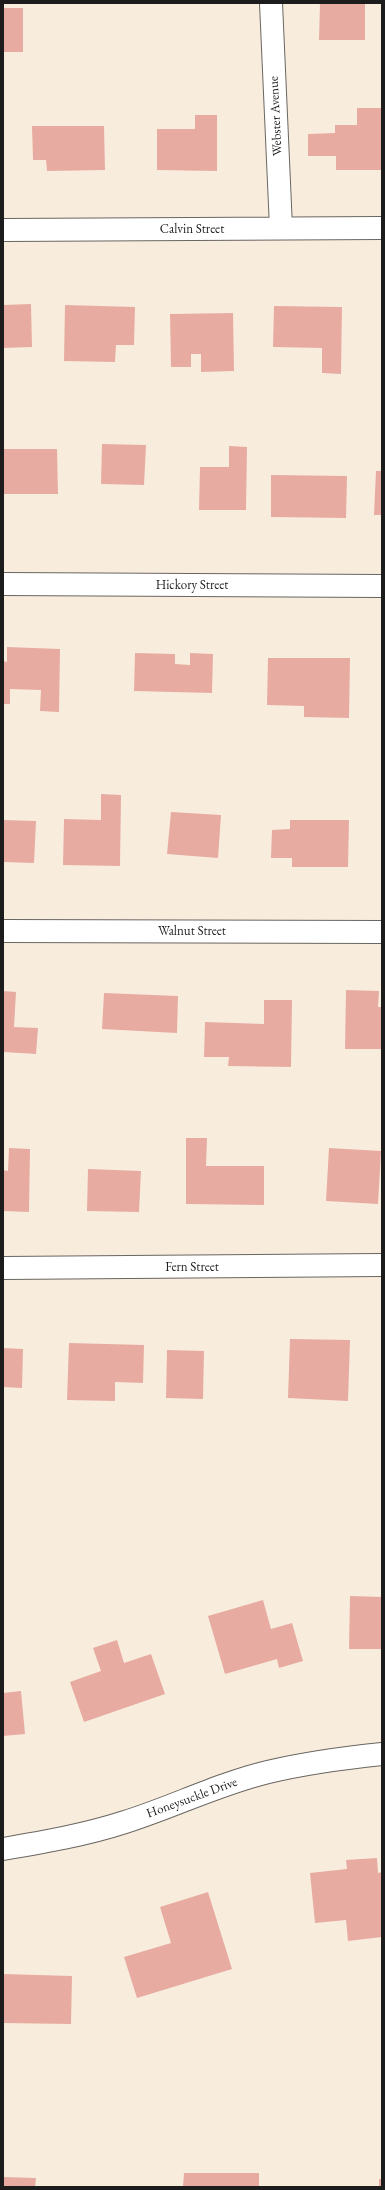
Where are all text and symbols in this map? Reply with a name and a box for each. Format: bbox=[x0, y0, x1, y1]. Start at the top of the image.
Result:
street label: Webster Avenue bbox=[266, 76, 286, 156]
street label: Calvin Street bbox=[160, 221, 224, 237]
street label: Hickory Street bbox=[156, 577, 228, 593]
street label: Walnut Street bbox=[158, 923, 226, 939]
street label: Fern Street bbox=[165, 1259, 219, 1275]
street label: Honeysuckle Drive bbox=[144, 1774, 240, 1822]

